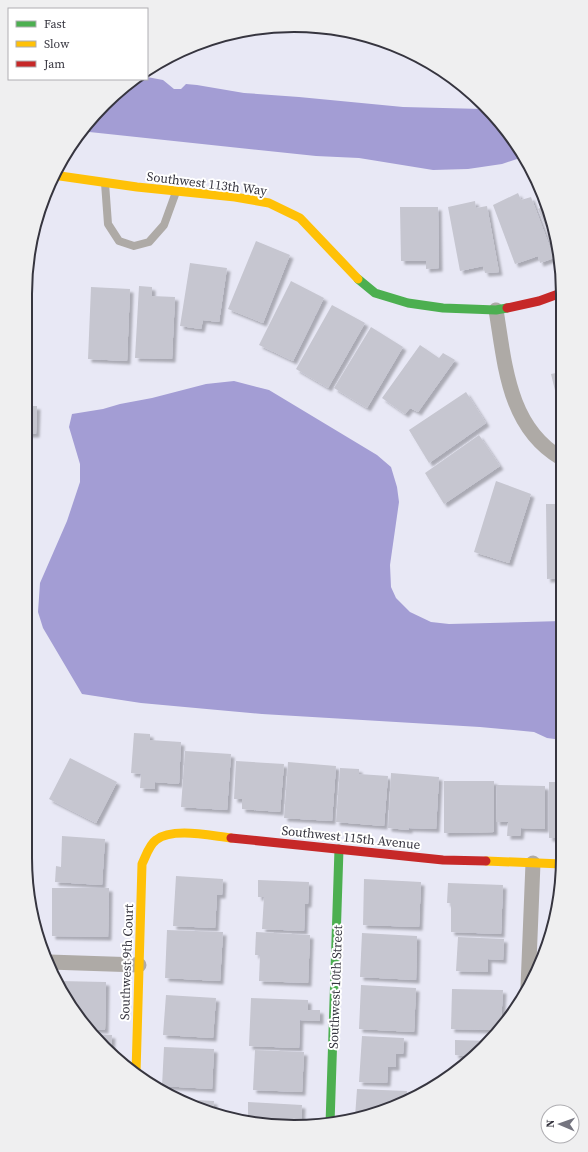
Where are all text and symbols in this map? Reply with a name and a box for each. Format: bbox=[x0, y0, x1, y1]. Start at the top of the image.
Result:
legend bbox=[8, 8, 148, 80]
text: Fast bbox=[44, 16, 66, 32]
text: Slow bbox=[44, 36, 70, 52]
text: Jam bbox=[43, 56, 65, 72]
street label: Southwest 113th Way bbox=[146, 168, 268, 199]
street label: Southwest 115th Avenue bbox=[281, 822, 421, 853]
street label: Southwest 9th Court bbox=[116, 903, 137, 1020]
street label: Southwest 10th Street bbox=[325, 924, 346, 1049]
north arrow bbox=[540, 1104, 580, 1144]
text: N bbox=[543, 1119, 558, 1128]

